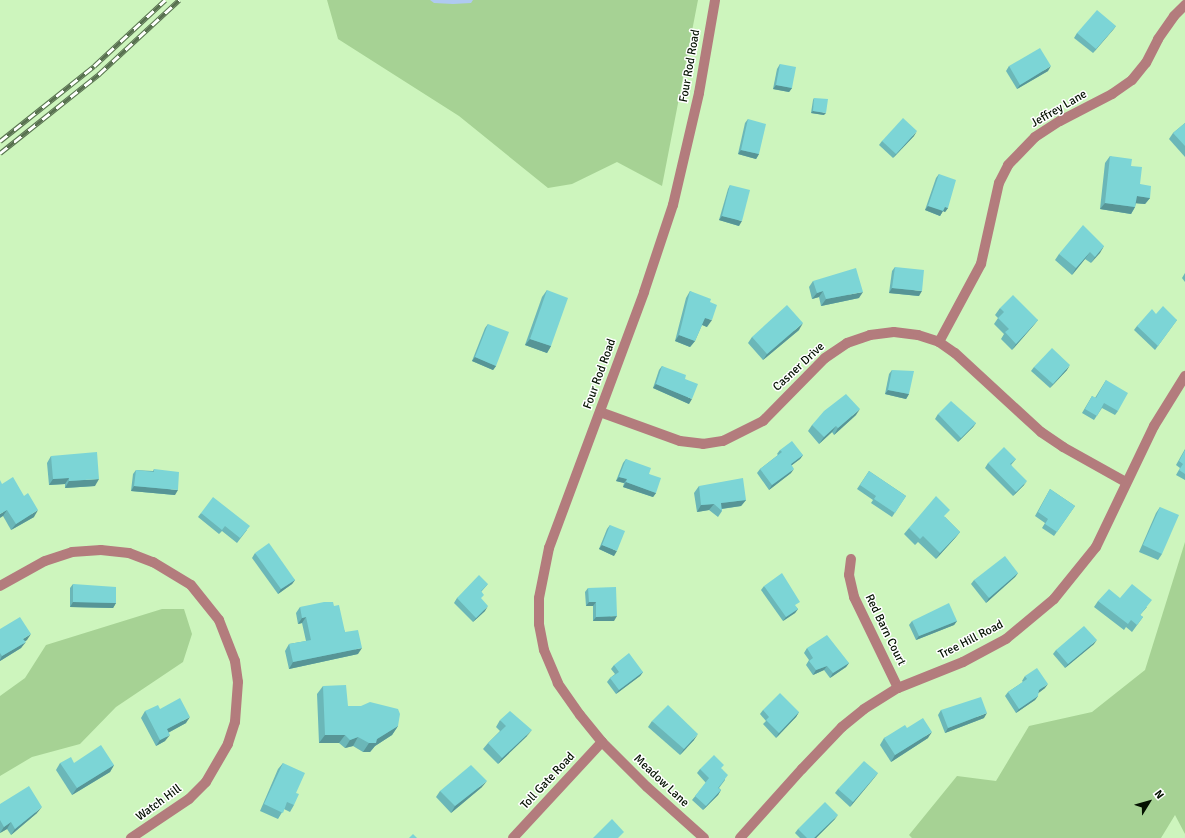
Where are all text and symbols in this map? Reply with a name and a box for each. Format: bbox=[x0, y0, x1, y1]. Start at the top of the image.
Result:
street label: Four Rod Road bbox=[677, 28, 703, 104]
street label: Jeffrey Lane bbox=[1028, 87, 1090, 131]
street label: Four Rod Road bbox=[581, 337, 619, 411]
street label: Casner Drive bbox=[770, 340, 828, 394]
street label: Red Barn Court bbox=[861, 592, 909, 668]
street label: Tree Hill Road bbox=[936, 618, 1006, 662]
street label: Toll Gate Road bbox=[518, 749, 578, 813]
street label: Meadow Lane bbox=[630, 752, 692, 810]
street label: Watch Hill bbox=[133, 782, 185, 824]
north arrow bbox=[1129, 782, 1169, 822]
text: N bbox=[1151, 788, 1166, 801]

